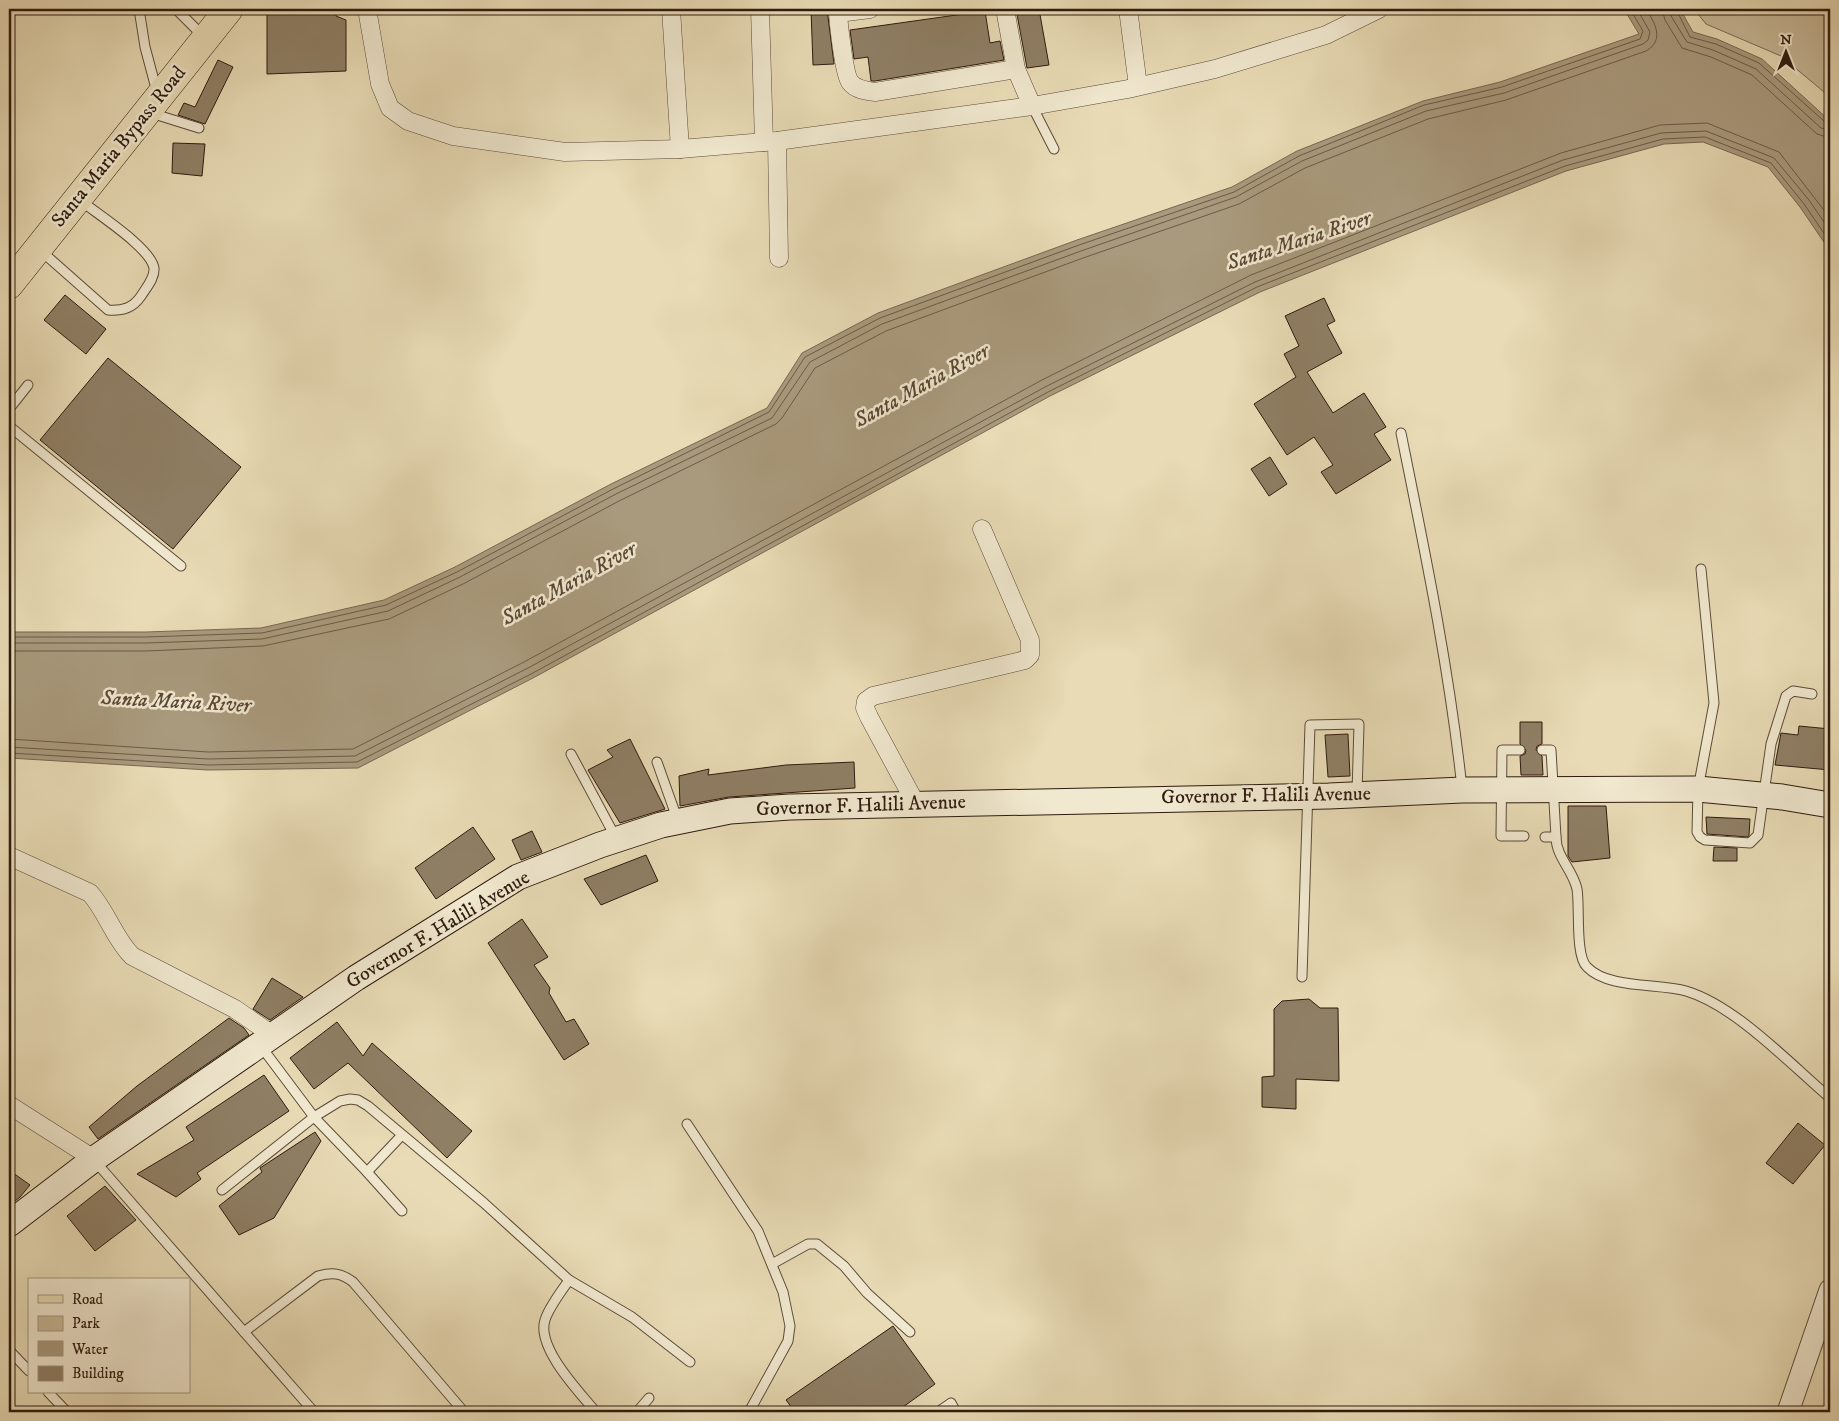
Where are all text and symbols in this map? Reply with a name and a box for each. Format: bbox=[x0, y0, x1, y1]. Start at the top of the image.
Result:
north arrow bbox=[1762, 28, 1812, 78]
text: N bbox=[1780, 31, 1792, 49]
street label: Santa Maria Bypass Road bbox=[46, 61, 192, 233]
water label: Santa Maria River bbox=[1223, 205, 1376, 277]
water label: Santa Maria River bbox=[849, 338, 995, 434]
water label: Santa Maria River bbox=[496, 536, 642, 632]
water label: Santa Maria River bbox=[99, 685, 253, 719]
street label: Governor F. Halili Avenue bbox=[1161, 782, 1371, 810]
street label: Governor F. Halili Avenue bbox=[756, 790, 966, 822]
street label: Governor F. Halili Avenue bbox=[342, 865, 534, 995]
legend bbox=[28, 1278, 190, 1394]
text: Road bbox=[72, 1290, 104, 1309]
text: Park bbox=[72, 1314, 101, 1333]
text: Water bbox=[71, 1340, 108, 1359]
text: Building bbox=[72, 1364, 124, 1383]

